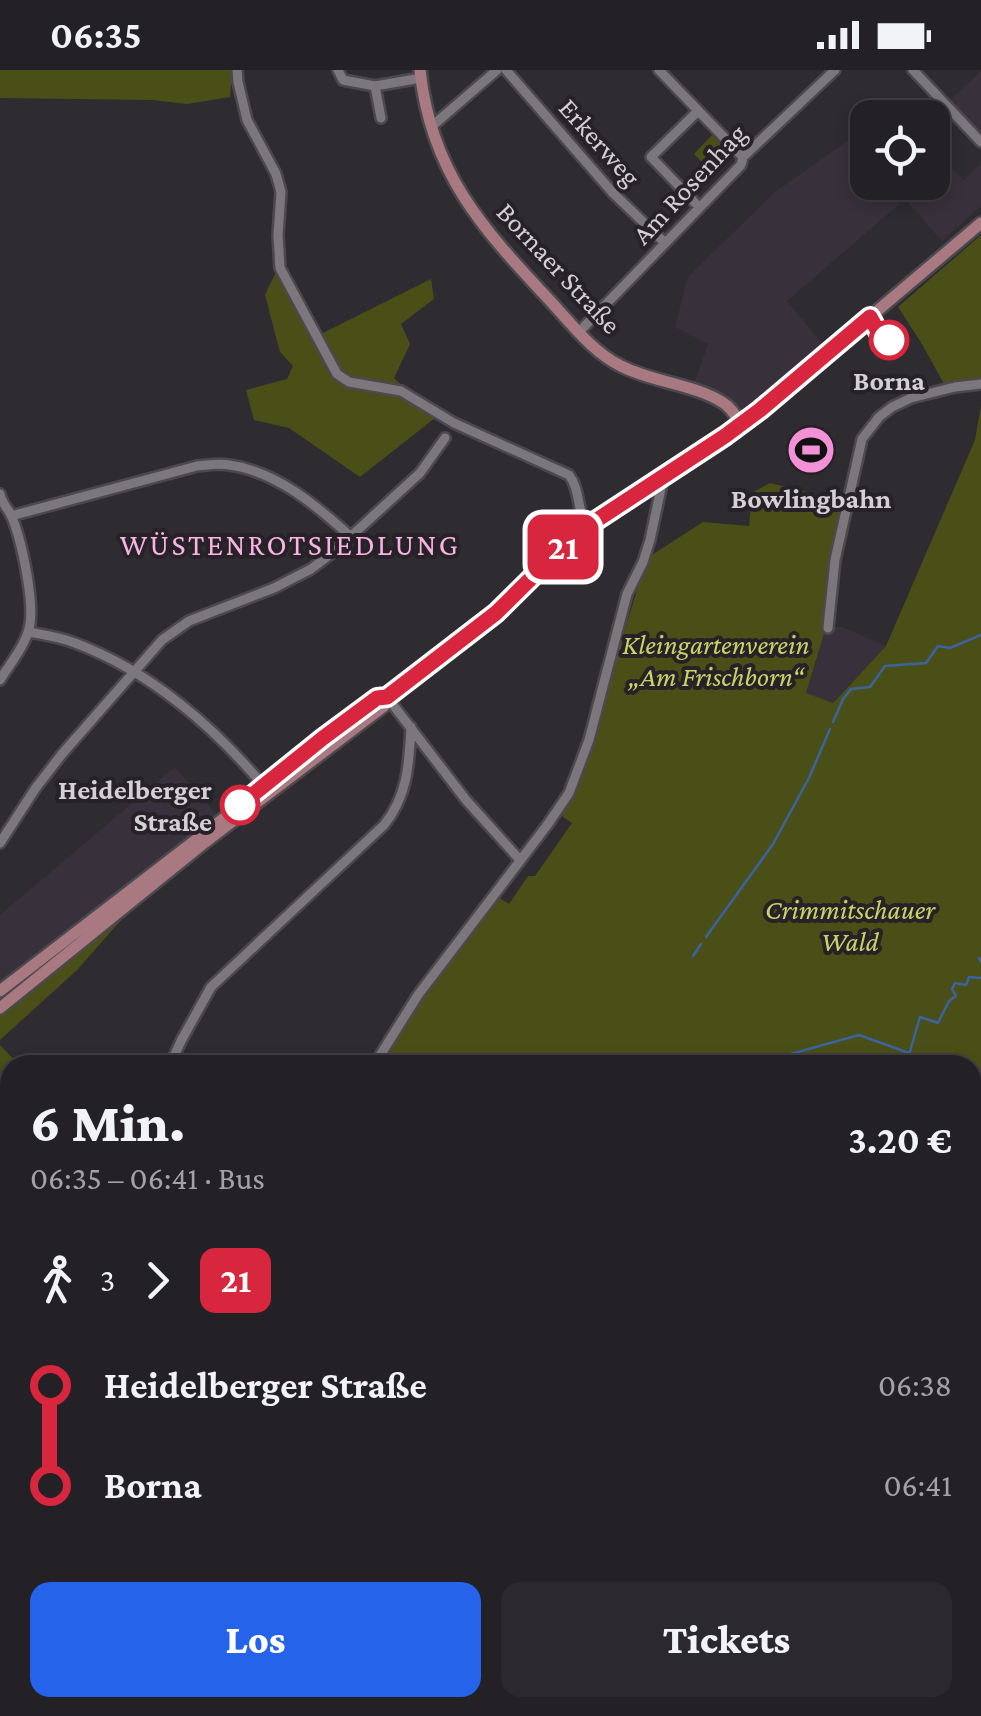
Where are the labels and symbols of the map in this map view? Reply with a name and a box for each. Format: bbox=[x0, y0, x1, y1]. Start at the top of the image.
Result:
street label: Erkerweg bbox=[553, 92, 648, 192]
street label: Am Rosenhag bbox=[626, 117, 753, 250]
street label: Bornaer Straße bbox=[491, 196, 627, 340]
marker: Borna bbox=[870, 321, 908, 359]
place label: Borna bbox=[853, 365, 925, 396]
sports icon: Bowlingbahn bbox=[785, 424, 837, 476]
place label: Bowlingbahn bbox=[731, 483, 891, 514]
line badge: 21 bbox=[518, 514, 608, 580]
district label: WÜSTENROTSIEDLUNG bbox=[120, 528, 460, 561]
park label: Kleingartenverein „Am Frischborn“ bbox=[622, 629, 810, 692]
place label: Heidelberger Straße bbox=[58, 774, 212, 837]
marker: Heidelberger Straße bbox=[221, 786, 259, 824]
park label: Crimmitschauer Wald bbox=[765, 894, 936, 957]

